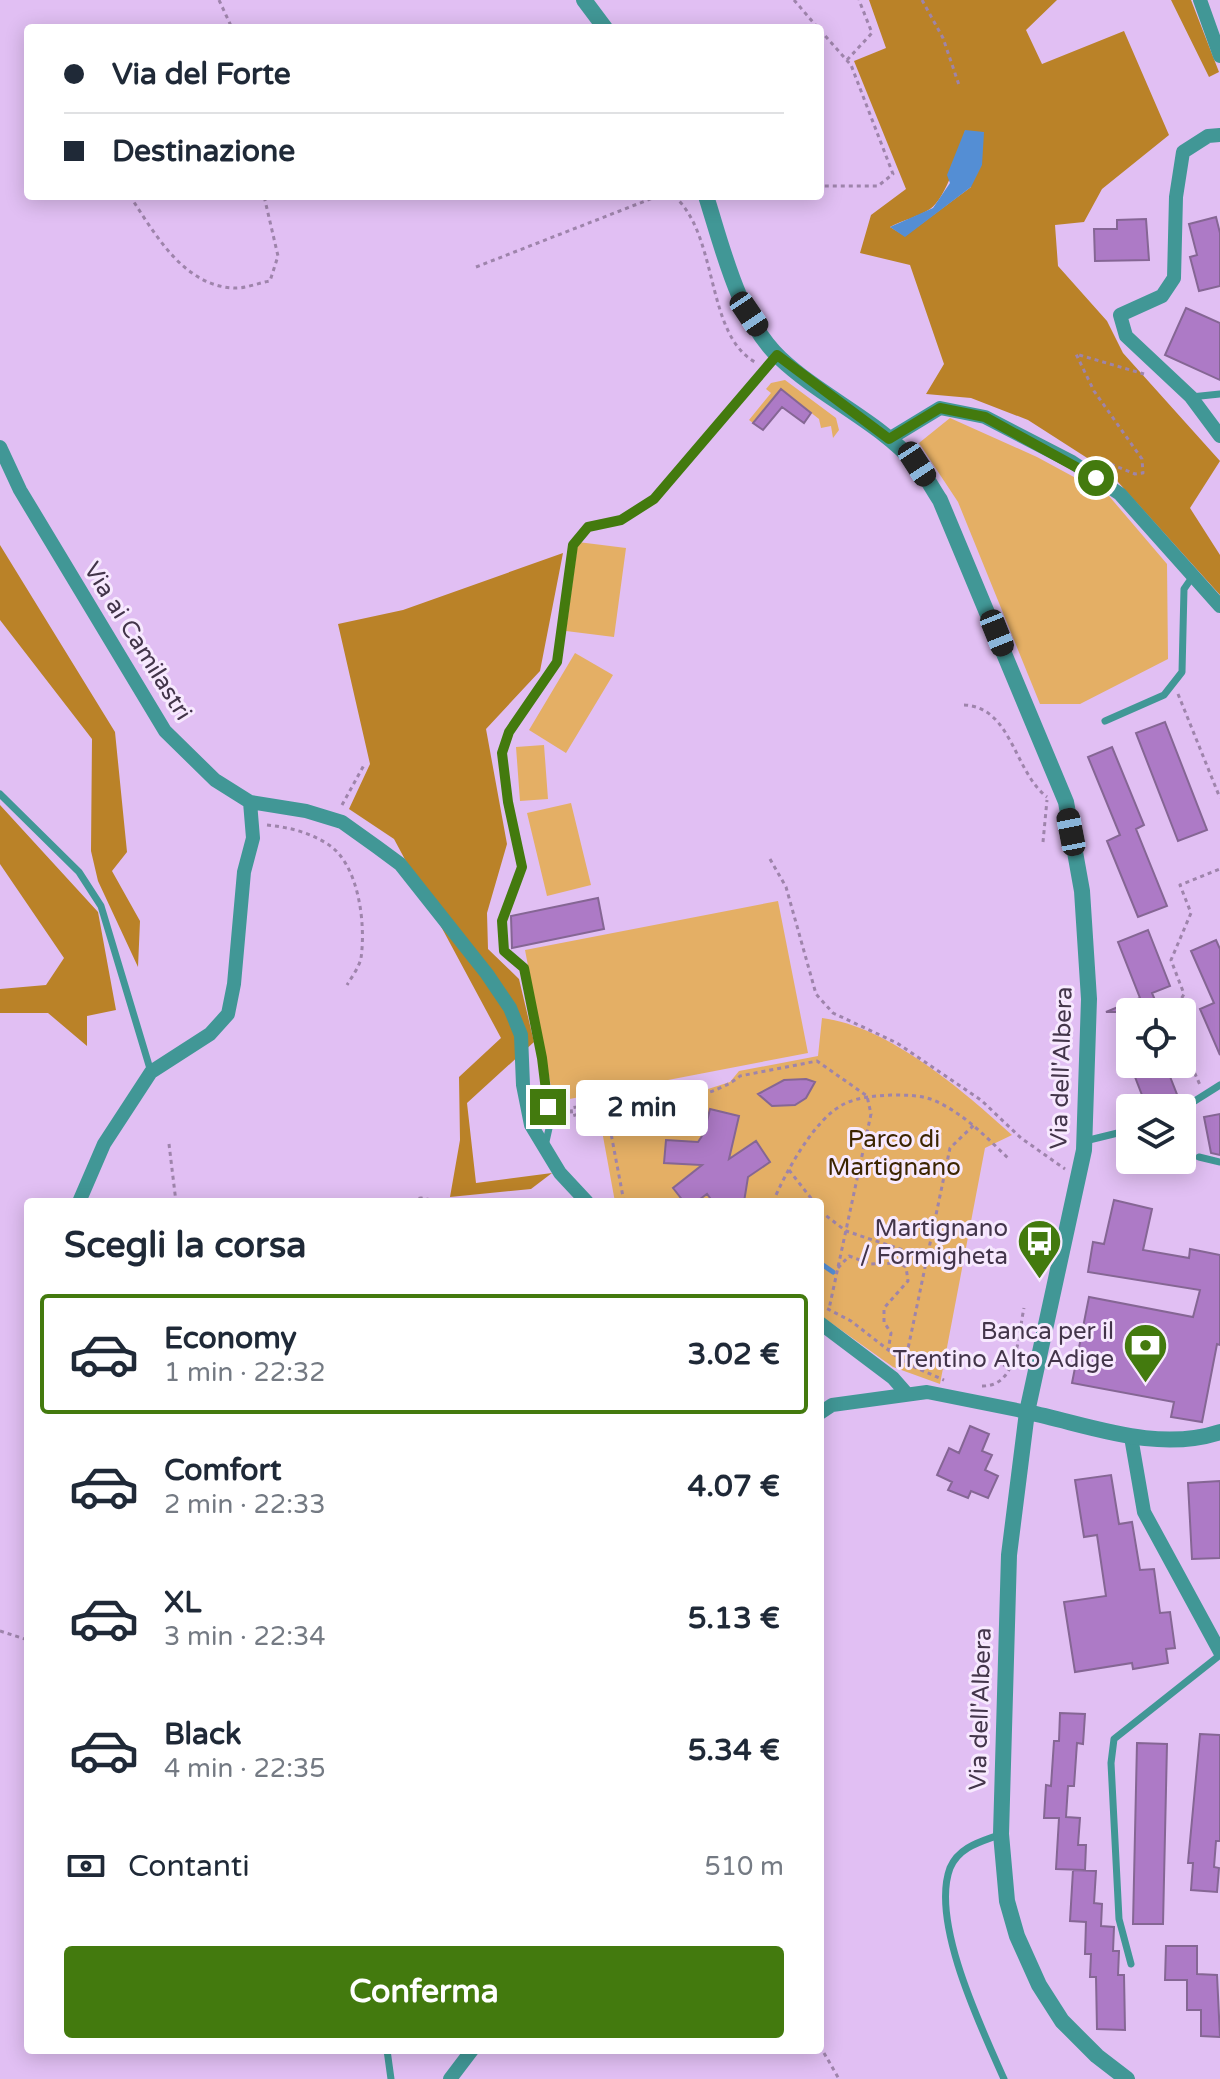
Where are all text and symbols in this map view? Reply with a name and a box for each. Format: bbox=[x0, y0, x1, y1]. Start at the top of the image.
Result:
text: Via del Forte bbox=[112, 56, 291, 93]
text: Destinazione bbox=[112, 133, 295, 170]
car bbox=[726, 287, 772, 341]
car bbox=[894, 437, 940, 491]
route start bbox=[1078, 460, 1114, 496]
street label: Via ai Camilastri bbox=[77, 557, 198, 726]
car bbox=[977, 606, 1017, 660]
car bbox=[1055, 806, 1087, 858]
street label: Via dell'Albera bbox=[1044, 986, 1079, 1150]
map controls bbox=[1116, 998, 1196, 1174]
button: locate bbox=[1116, 998, 1196, 1078]
callout: 2 min bbox=[576, 1079, 708, 1135]
route end bbox=[530, 1089, 566, 1125]
text: 2 min bbox=[607, 1092, 677, 1123]
button: layers bbox=[1116, 1094, 1196, 1174]
park label: Parco di Martignano bbox=[827, 1125, 961, 1182]
place label: Martignano / Formigheta bbox=[860, 1214, 1008, 1271]
bus stop icon: Martignano / Formigheta bbox=[1015, 1218, 1063, 1281]
text: Scegli la corsa bbox=[64, 1224, 306, 1267]
place label: Banca per il Trentino Alto Adige bbox=[892, 1317, 1114, 1374]
icon: car bbox=[68, 1318, 140, 1390]
text: Economy bbox=[164, 1320, 297, 1357]
bank icon: Banca per il Trentino Alto Adige bbox=[1121, 1321, 1169, 1384]
text: 3.02 € bbox=[687, 1336, 780, 1373]
text: 1 min · 22:32 bbox=[164, 1357, 326, 1388]
icon: car bbox=[68, 1450, 140, 1522]
text: Comfort bbox=[164, 1452, 282, 1489]
text: 4.07 € bbox=[687, 1468, 780, 1505]
text: 2 min · 22:33 bbox=[164, 1489, 326, 1520]
icon: car bbox=[68, 1582, 140, 1654]
text: XL bbox=[164, 1584, 201, 1621]
text: 5.13 € bbox=[688, 1600, 780, 1637]
text: 3 min · 22:34 bbox=[164, 1621, 326, 1652]
street label: Via dell'Albera bbox=[963, 1627, 998, 1791]
icon: car bbox=[68, 1714, 140, 1786]
text: Black bbox=[164, 1716, 241, 1753]
text: 5.34 € bbox=[688, 1732, 780, 1769]
text: 4 min · 22:35 bbox=[164, 1753, 326, 1784]
icon: cash bbox=[64, 1844, 108, 1888]
text: Contanti bbox=[128, 1848, 250, 1885]
text: 510 m bbox=[704, 1851, 784, 1882]
button: Conferma bbox=[64, 1946, 784, 2038]

